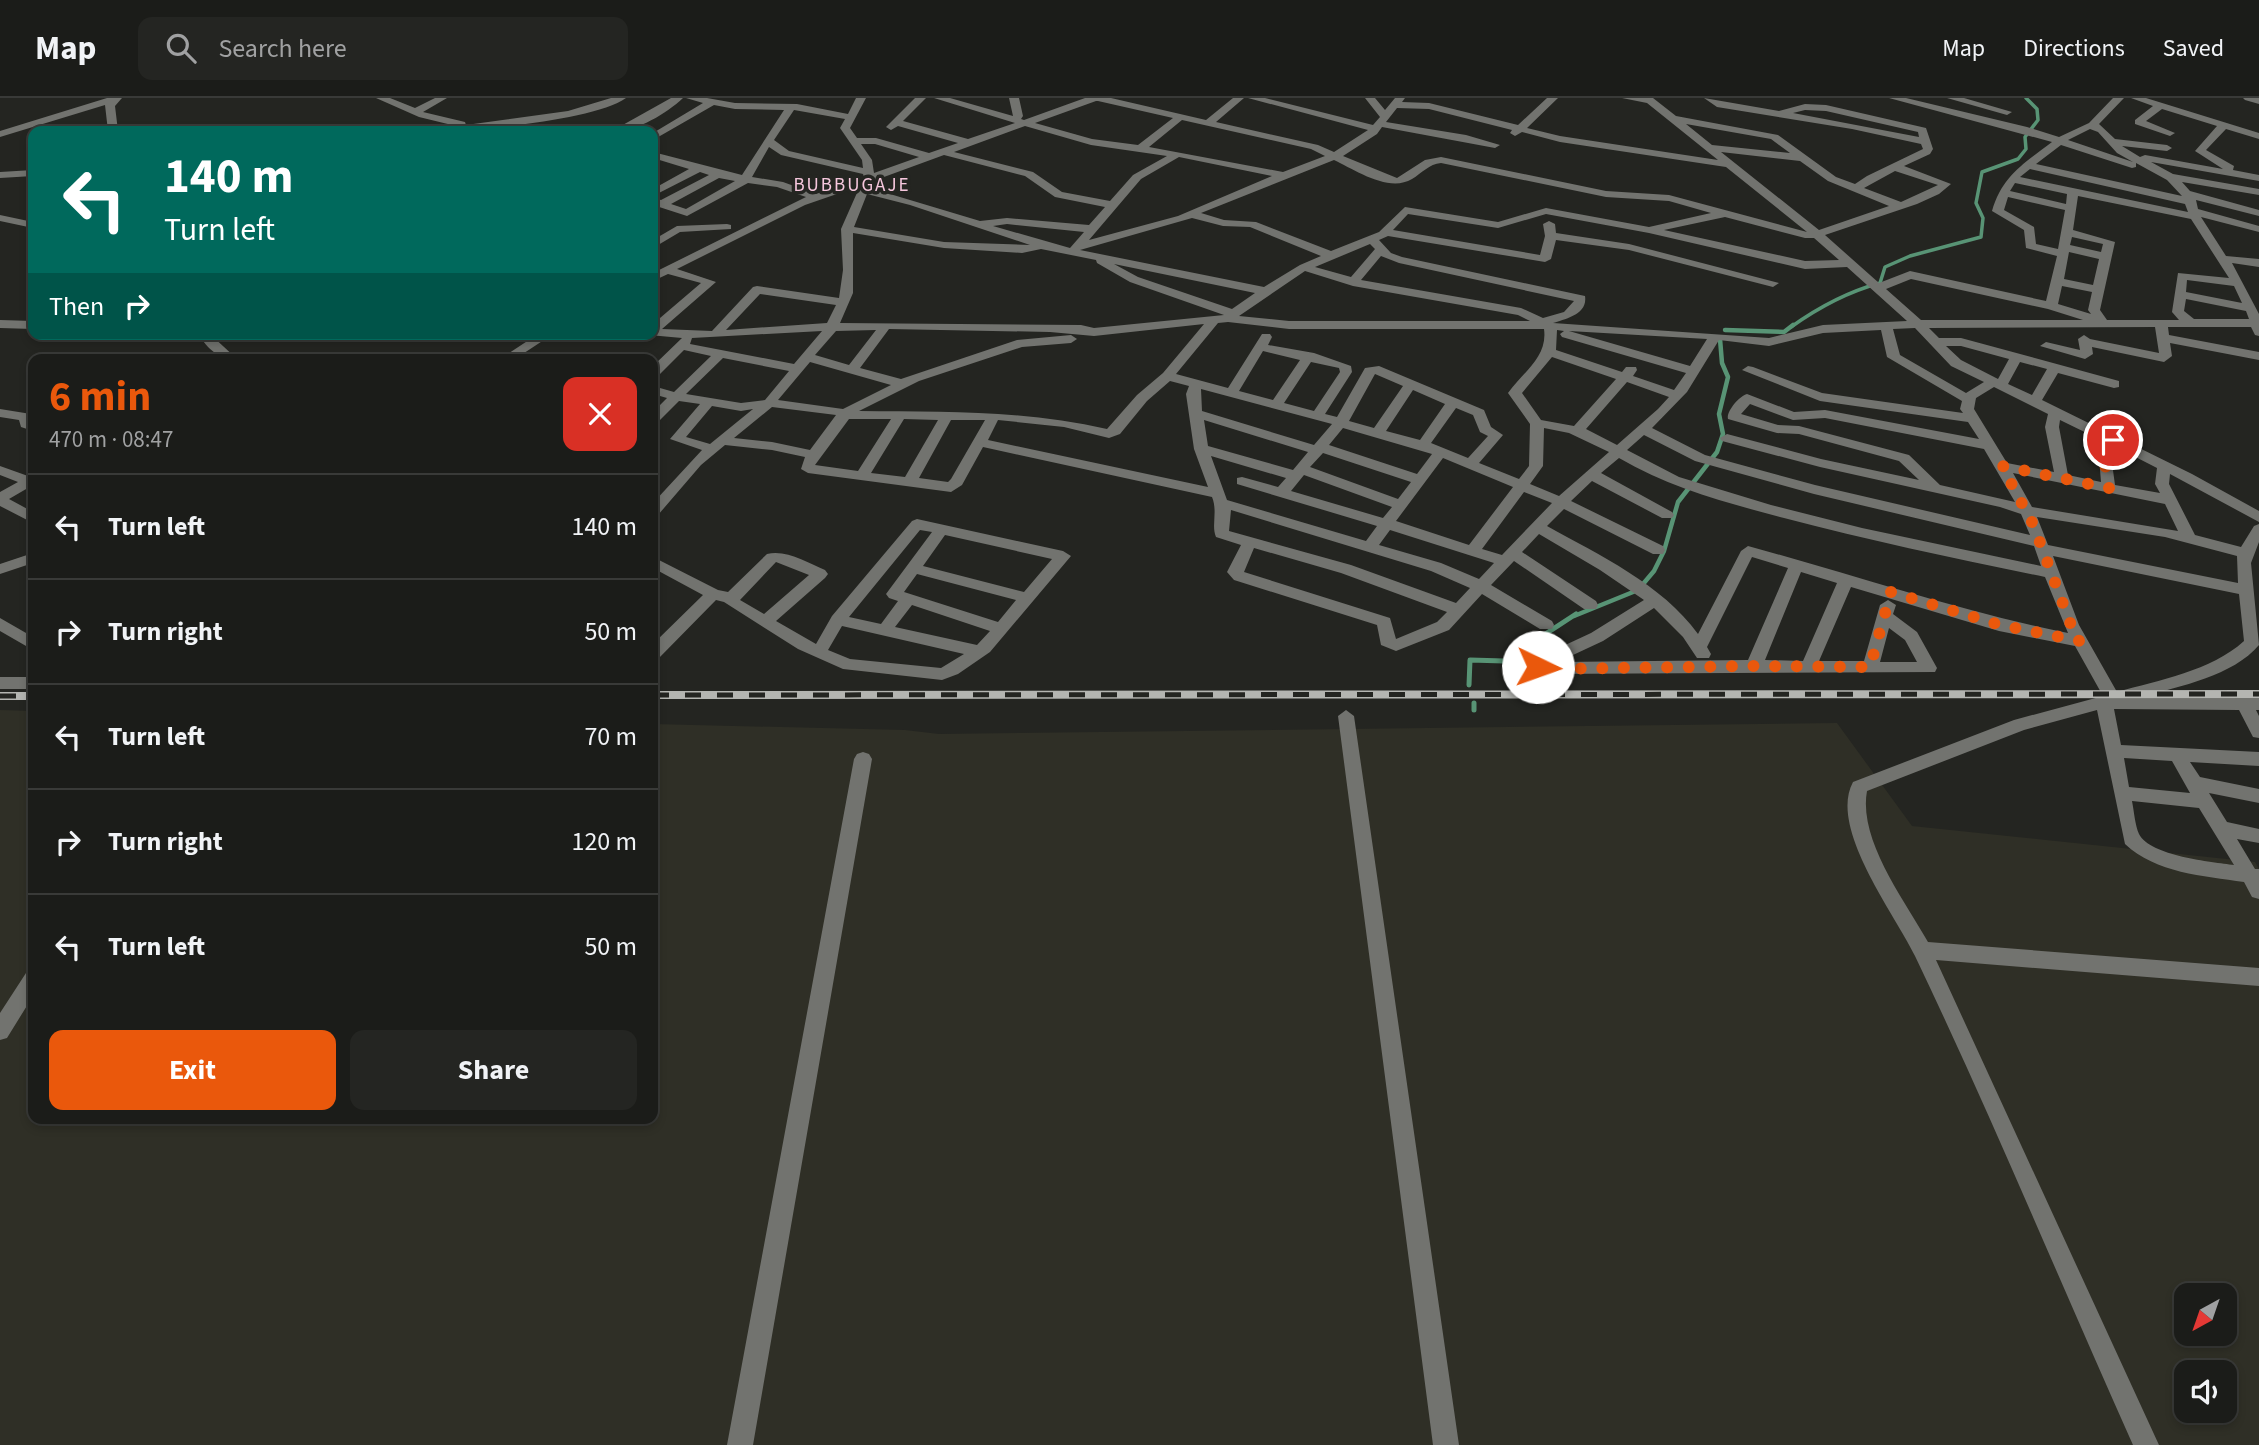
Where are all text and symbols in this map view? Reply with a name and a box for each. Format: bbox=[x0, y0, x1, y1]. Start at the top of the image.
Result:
search box bbox=[138, 17, 628, 80]
text: Map bbox=[35, 25, 96, 72]
icon: search bbox=[162, 29, 200, 67]
text: Search here bbox=[218, 30, 347, 67]
text: Map bbox=[1942, 31, 1985, 66]
text: Directions bbox=[2023, 31, 2125, 66]
text: Saved bbox=[2163, 31, 2224, 66]
text: 140 m bbox=[164, 142, 293, 212]
icon: left bbox=[49, 154, 140, 245]
district label: BUBBUGAJE bbox=[793, 172, 911, 199]
text: Turn left bbox=[164, 207, 275, 253]
icon: right bbox=[118, 287, 156, 325]
text: Then bbox=[49, 288, 104, 325]
text: 6 min bbox=[49, 367, 151, 427]
button: close bbox=[563, 377, 637, 451]
pin bbox=[2083, 410, 2143, 470]
icon: arrive bbox=[2094, 421, 2132, 459]
text: 470 m · 08:47 bbox=[49, 423, 173, 456]
icon: left bbox=[49, 508, 87, 546]
text: Turn left bbox=[108, 508, 205, 545]
text: 140 m bbox=[571, 508, 637, 545]
icon: right bbox=[49, 613, 87, 651]
text: Turn right bbox=[108, 613, 223, 650]
text: 50 m bbox=[584, 613, 637, 650]
position arrow bbox=[1501, 630, 1575, 704]
icon: left bbox=[49, 718, 87, 756]
text: Turn left bbox=[108, 718, 205, 755]
text: 70 m bbox=[584, 718, 637, 755]
icon: right bbox=[49, 823, 87, 861]
text: Turn right bbox=[108, 823, 223, 860]
text: 120 m bbox=[571, 823, 637, 860]
icon: left bbox=[49, 928, 87, 966]
text: Turn left bbox=[108, 928, 205, 965]
text: 50 m bbox=[584, 928, 637, 965]
button: Exit bbox=[49, 1030, 336, 1110]
button: Share bbox=[350, 1030, 637, 1110]
north arrow bbox=[2174, 1283, 2236, 1346]
map controls bbox=[2174, 1283, 2237, 1423]
button: sound bbox=[2174, 1360, 2237, 1423]

